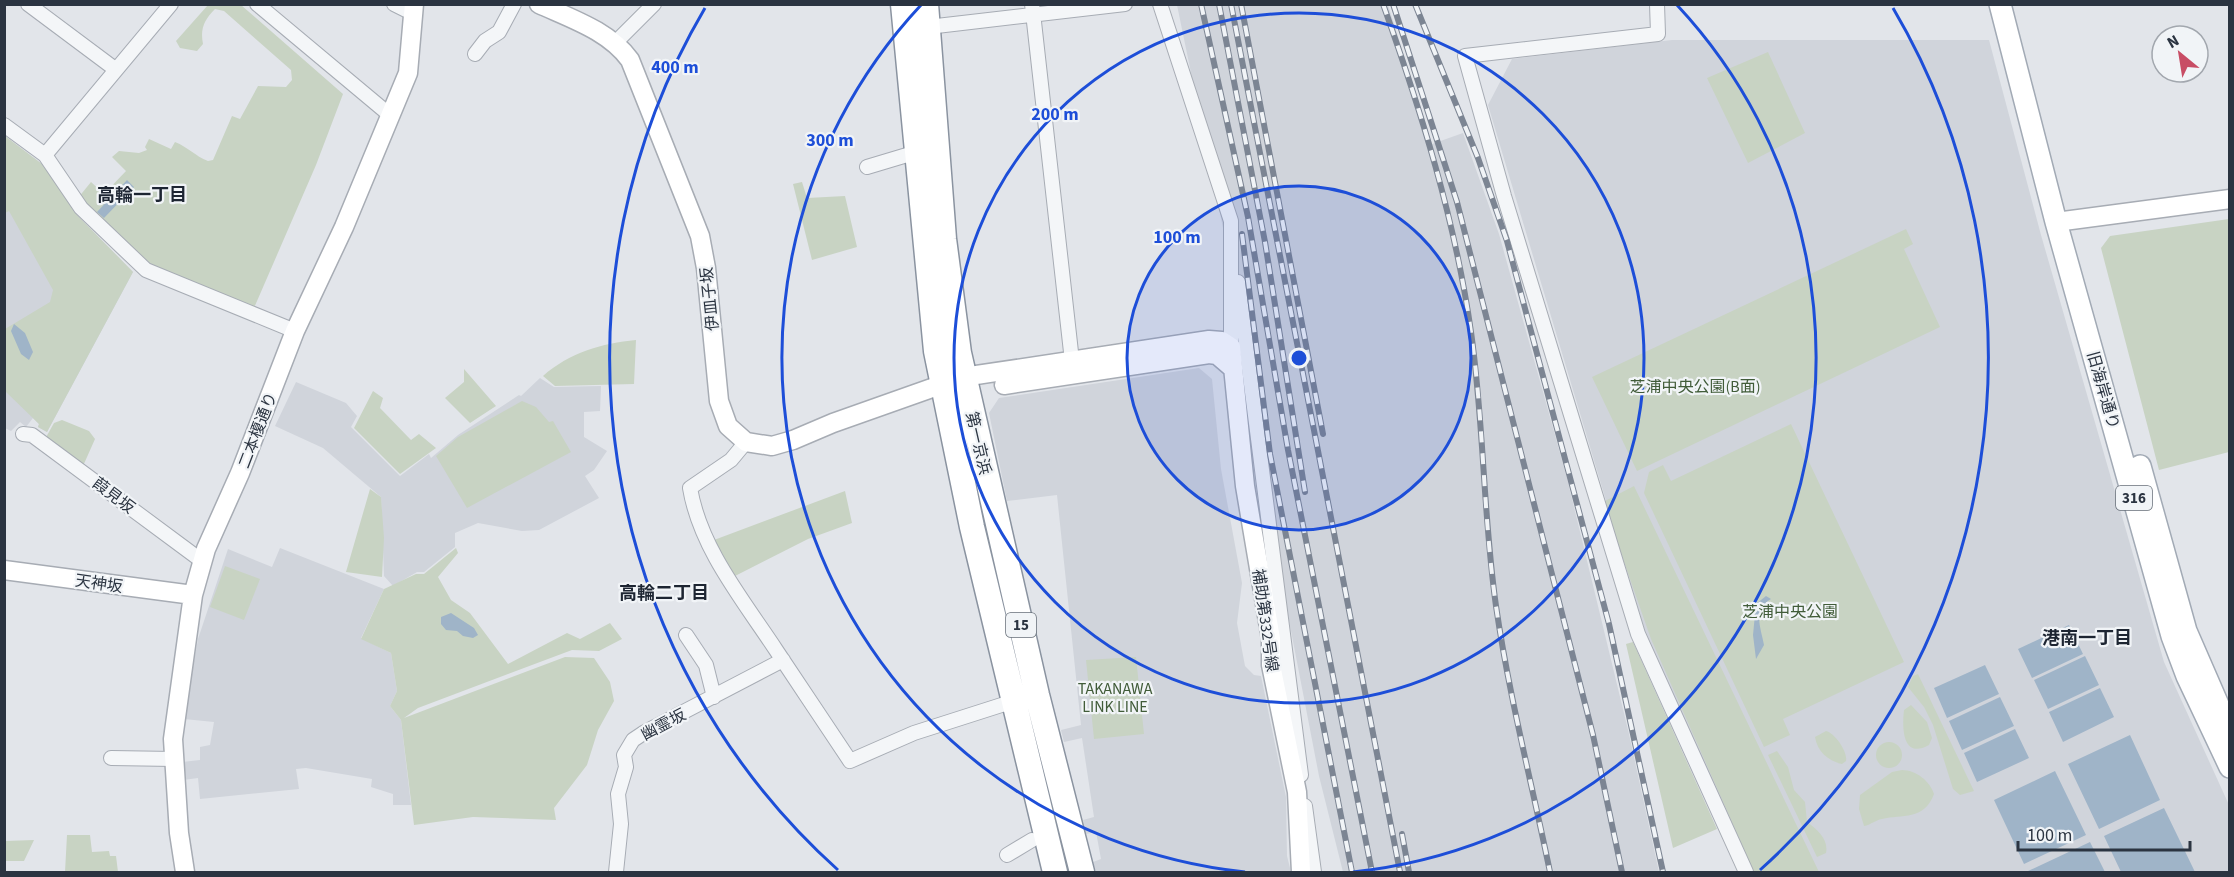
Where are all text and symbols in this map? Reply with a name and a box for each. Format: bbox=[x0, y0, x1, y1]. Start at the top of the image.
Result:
north arrow bbox=[2150, 24, 2210, 84]
text: N bbox=[2163, 30, 2183, 54]
text: 400 m bbox=[651, 55, 699, 80]
text: 200 m bbox=[1031, 102, 1079, 127]
text: 300 m bbox=[806, 128, 854, 153]
district label: 高輪一丁目 bbox=[97, 183, 187, 208]
text: 100 m bbox=[1153, 225, 1201, 250]
street label: 伊皿子坂 bbox=[696, 266, 724, 332]
centre of rings bbox=[1289, 348, 1309, 368]
street label: 旧海岸通り bbox=[2081, 349, 2125, 432]
park label: 芝浦中央公園(B面) bbox=[1629, 376, 1761, 398]
street label: 二本榎通り bbox=[233, 389, 283, 472]
street label: 第一京浜 bbox=[960, 410, 996, 477]
street label: 葭見坂 bbox=[88, 473, 139, 519]
road number: 316 bbox=[2116, 486, 2152, 510]
street label: 補助第332号線 bbox=[1247, 567, 1283, 673]
street label: 天神坂 bbox=[74, 570, 124, 598]
district label: 高輪二丁目 bbox=[619, 581, 709, 606]
park label: 芝浦中央公園 bbox=[1742, 601, 1838, 623]
road number: 15 bbox=[1006, 613, 1036, 637]
district label: 港南一丁目 bbox=[2042, 626, 2132, 651]
park label: TAKANAWA LINK LINE bbox=[1078, 678, 1153, 718]
street label: 幽霊坂 bbox=[637, 704, 690, 746]
scale bar bbox=[2018, 814, 2190, 852]
text: 100 m bbox=[2027, 823, 2072, 848]

